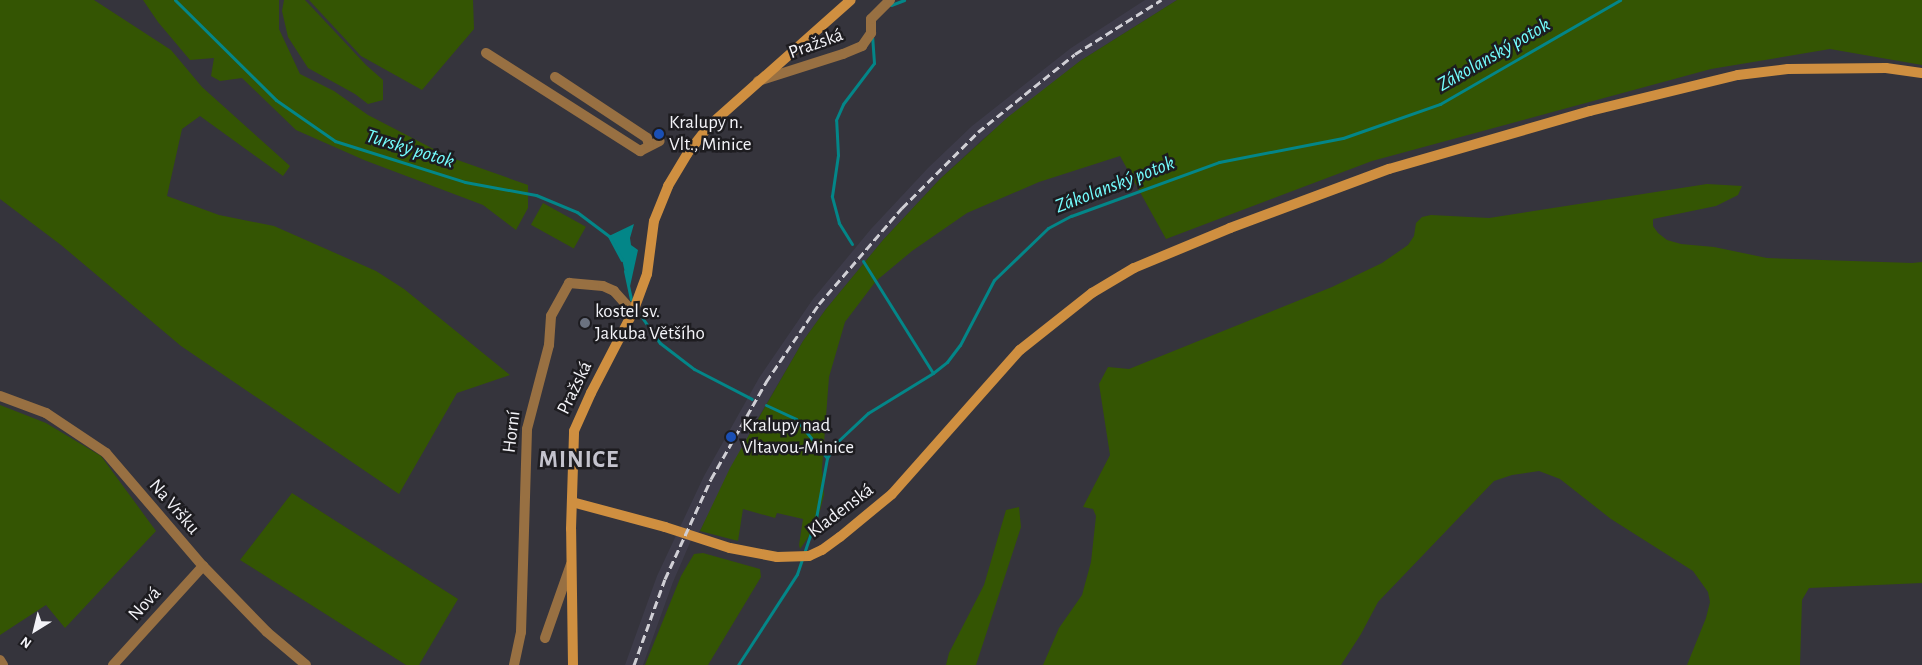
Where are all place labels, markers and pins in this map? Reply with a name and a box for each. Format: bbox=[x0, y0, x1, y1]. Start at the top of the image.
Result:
place label: Kralupy n. Vlt., Minice bbox=[669, 112, 752, 156]
marker: Kralupy n. Vlt., Minice bbox=[653, 128, 665, 140]
place label: kostel sv. Jakuba Většího bbox=[595, 301, 705, 345]
marker: kostel sv. Jakuba Většího bbox=[579, 317, 591, 329]
place label: Kralupy nad Vltavou-Minice bbox=[742, 415, 854, 459]
marker: Kralupy nad Vltavou-Minice bbox=[724, 430, 738, 444]

